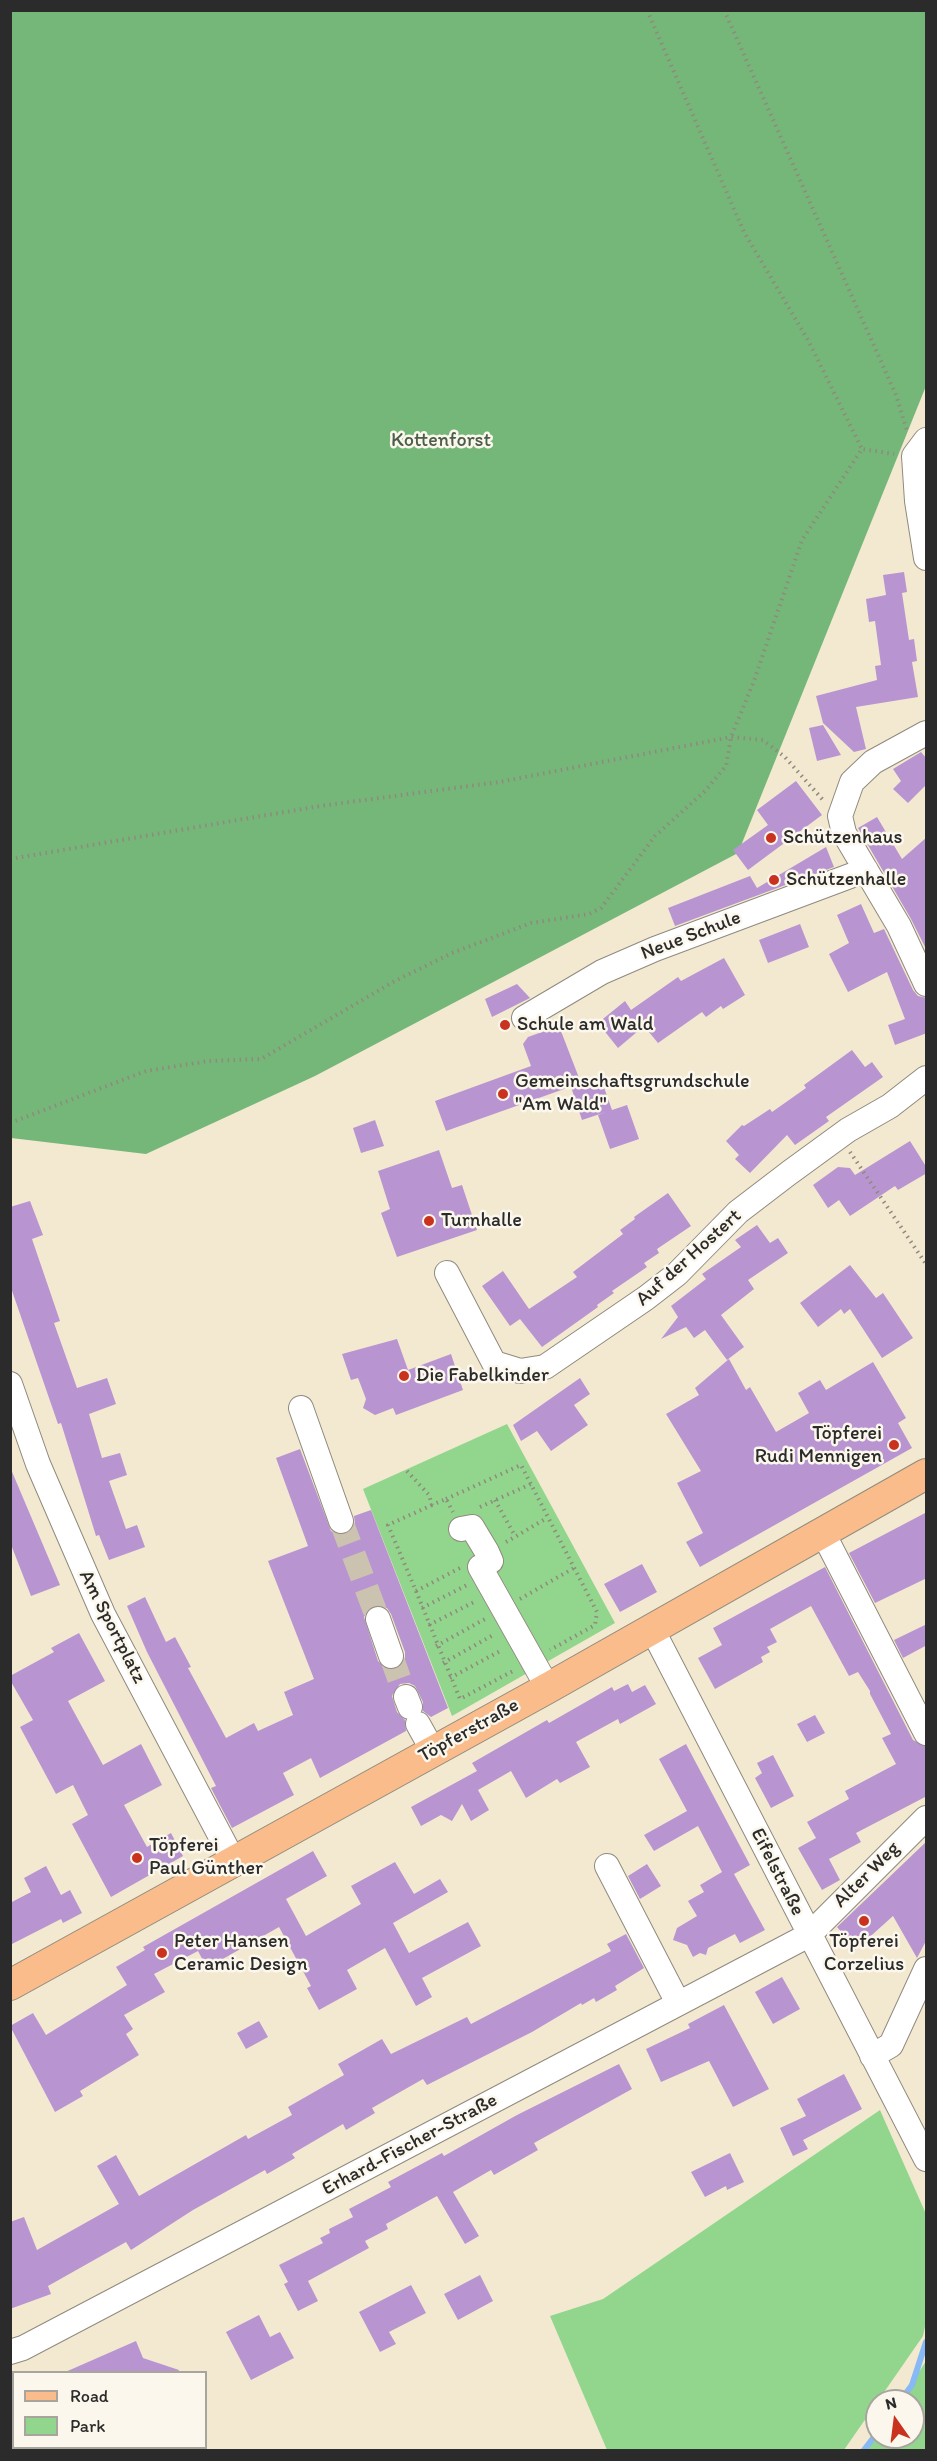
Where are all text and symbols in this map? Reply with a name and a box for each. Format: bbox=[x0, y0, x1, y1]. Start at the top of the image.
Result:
park label: Kottenforst bbox=[391, 429, 491, 453]
place label: Schützenhaus bbox=[783, 826, 902, 850]
marker: Schützenhaus bbox=[764, 831, 778, 845]
place label: Schützenhalle bbox=[786, 868, 906, 892]
marker: Schützenhalle bbox=[767, 873, 781, 887]
street label: Neue Schule bbox=[638, 906, 744, 966]
place label: Schule am Wald bbox=[517, 1013, 653, 1037]
marker: Schule am Wald bbox=[498, 1018, 512, 1032]
place label: Gemeinschaftsgrundschule "Am Wald" bbox=[515, 1070, 750, 1117]
marker: Gemeinschaftsgrundschule "Am Wald" bbox=[496, 1087, 510, 1101]
street label: Auf der Hostert bbox=[631, 1204, 747, 1312]
place label: Turnhalle bbox=[441, 1209, 522, 1233]
marker: Turnhalle bbox=[422, 1214, 436, 1228]
place label: Die Fabelkinder bbox=[416, 1364, 549, 1388]
marker: Die Fabelkinder bbox=[397, 1369, 411, 1383]
place label: Töpferei Rudi Mennigen bbox=[755, 1422, 882, 1469]
marker: Töpferei Rudi Mennigen bbox=[887, 1438, 901, 1452]
street label: Am Sportplatz bbox=[73, 1566, 151, 1688]
street label: Töpferstraße bbox=[415, 1694, 523, 1768]
street label: Eifelstraße bbox=[745, 1824, 809, 1920]
place label: Töpferei Paul Günther bbox=[149, 1834, 263, 1881]
street label: Alter Weg bbox=[829, 1837, 905, 1913]
marker: Töpferei Paul Günther bbox=[130, 1851, 144, 1865]
marker: Töpferei Corzelius bbox=[857, 1914, 871, 1928]
place label: Peter Hansen Ceramic Design bbox=[174, 1930, 308, 1977]
place label: Töpferei Corzelius bbox=[824, 1930, 904, 1977]
marker: Peter Hansen Ceramic Design bbox=[155, 1946, 169, 1960]
street label: Erhard-Fischer-Straße bbox=[318, 2089, 502, 2201]
legend bbox=[12, 2371, 207, 2449]
text: Road bbox=[70, 2385, 109, 2407]
north arrow bbox=[865, 2389, 925, 2449]
text: N bbox=[883, 2392, 899, 2414]
text: Park bbox=[70, 2415, 105, 2437]

